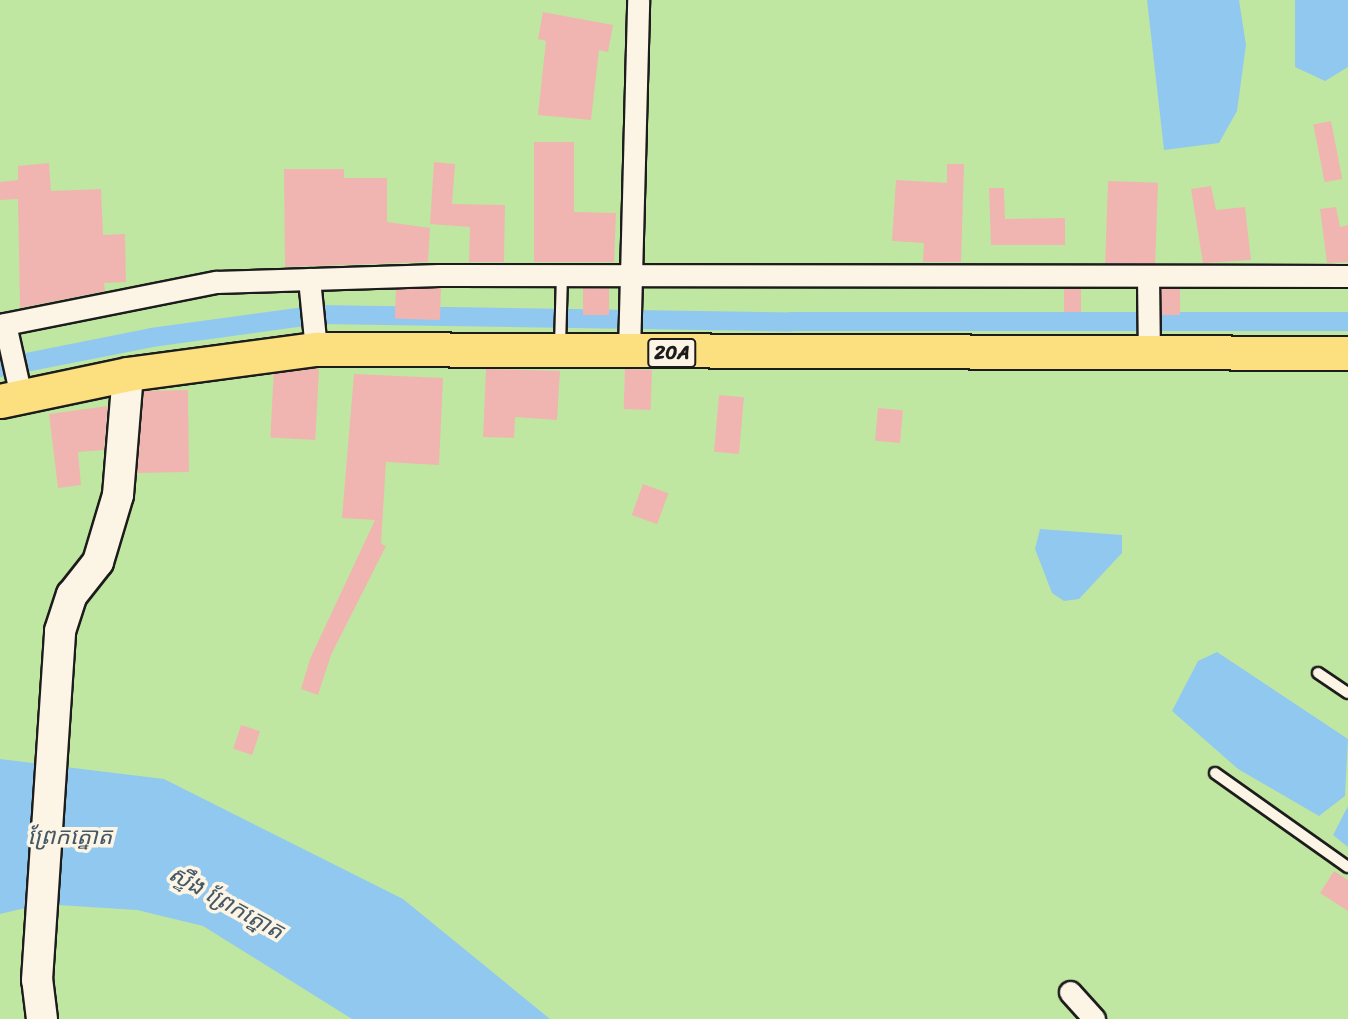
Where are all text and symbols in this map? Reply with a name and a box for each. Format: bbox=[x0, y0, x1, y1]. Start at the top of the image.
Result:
road number: 20A bbox=[646, 338, 698, 368]
water label: ព្រែកត្នោត bbox=[28, 823, 112, 851]
water label: ស្ទឹង ព្រែកត្នោត bbox=[164, 860, 288, 946]

